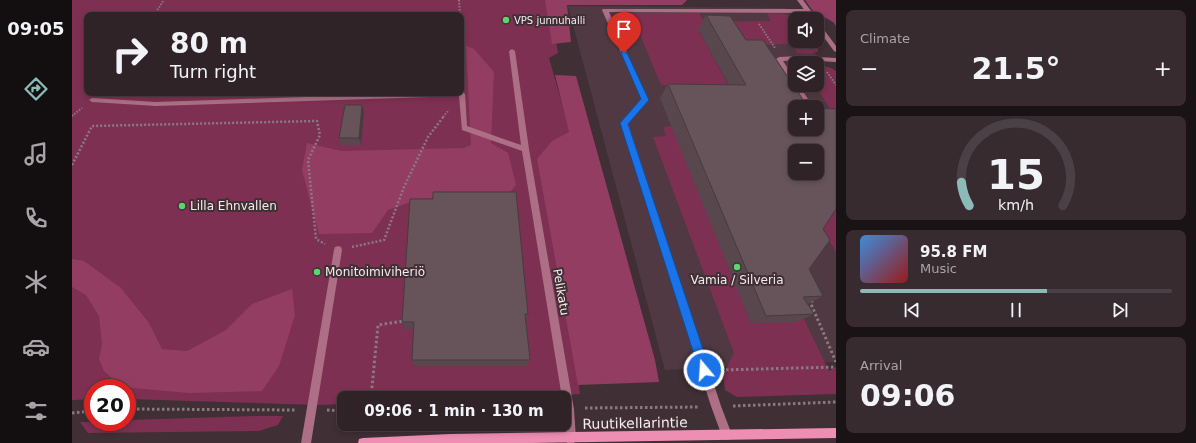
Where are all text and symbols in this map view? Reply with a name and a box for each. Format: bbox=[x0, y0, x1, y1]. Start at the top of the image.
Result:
pin bbox=[607, 12, 641, 53]
map controls bbox=[788, 12, 824, 180]
button: sound bbox=[788, 12, 824, 48]
marker: VPS junnuhalli bbox=[501, 15, 511, 25]
place label: VPS junnuhalli bbox=[514, 15, 585, 26]
text: 09:05 bbox=[7, 18, 65, 39]
icon: arrive bbox=[613, 18, 635, 40]
text: 80 m bbox=[170, 27, 248, 60]
icon: right bbox=[104, 28, 156, 80]
text: Climate bbox=[860, 31, 910, 46]
text: 21.5° bbox=[971, 51, 1061, 86]
button: layers bbox=[788, 56, 824, 92]
text: − bbox=[860, 56, 878, 81]
text: + bbox=[1154, 56, 1172, 81]
text: Turn right bbox=[170, 61, 256, 82]
icon: directions bbox=[22, 75, 50, 103]
button: + bbox=[788, 100, 824, 136]
icon: music bbox=[22, 140, 50, 168]
button: − bbox=[788, 144, 824, 180]
text: 15 bbox=[987, 150, 1045, 199]
text: km/h bbox=[998, 197, 1034, 213]
place label: Lilla Ehnvallen bbox=[190, 199, 277, 213]
marker: Lilla Ehnvallen bbox=[177, 201, 187, 211]
icon: phone bbox=[22, 204, 50, 232]
text: 95.8 FM bbox=[920, 243, 987, 261]
text: Music bbox=[920, 261, 957, 276]
marker: Vamia / Silveria bbox=[732, 262, 742, 272]
place label: Monitoimiviheriö bbox=[325, 265, 425, 279]
marker: Monitoimiviheriö bbox=[312, 267, 322, 277]
icon: climate bbox=[22, 268, 50, 296]
street label: Pelikatu bbox=[550, 268, 572, 316]
place label: Vamia / Silveria bbox=[690, 273, 784, 287]
icon: previous bbox=[901, 299, 923, 321]
icon: pause bbox=[1005, 299, 1027, 321]
icon: next bbox=[1109, 299, 1131, 321]
icon: car bbox=[22, 333, 50, 361]
position arrow bbox=[683, 349, 725, 391]
text: Arrival bbox=[860, 358, 902, 373]
text: 09:06 bbox=[860, 378, 956, 413]
speed limit sign: 20 bbox=[84, 379, 136, 431]
icon: filters bbox=[22, 397, 50, 425]
text: 09:06 · 1 min · 130 m bbox=[364, 402, 544, 420]
street label: Ruutikellarintie bbox=[582, 414, 688, 432]

